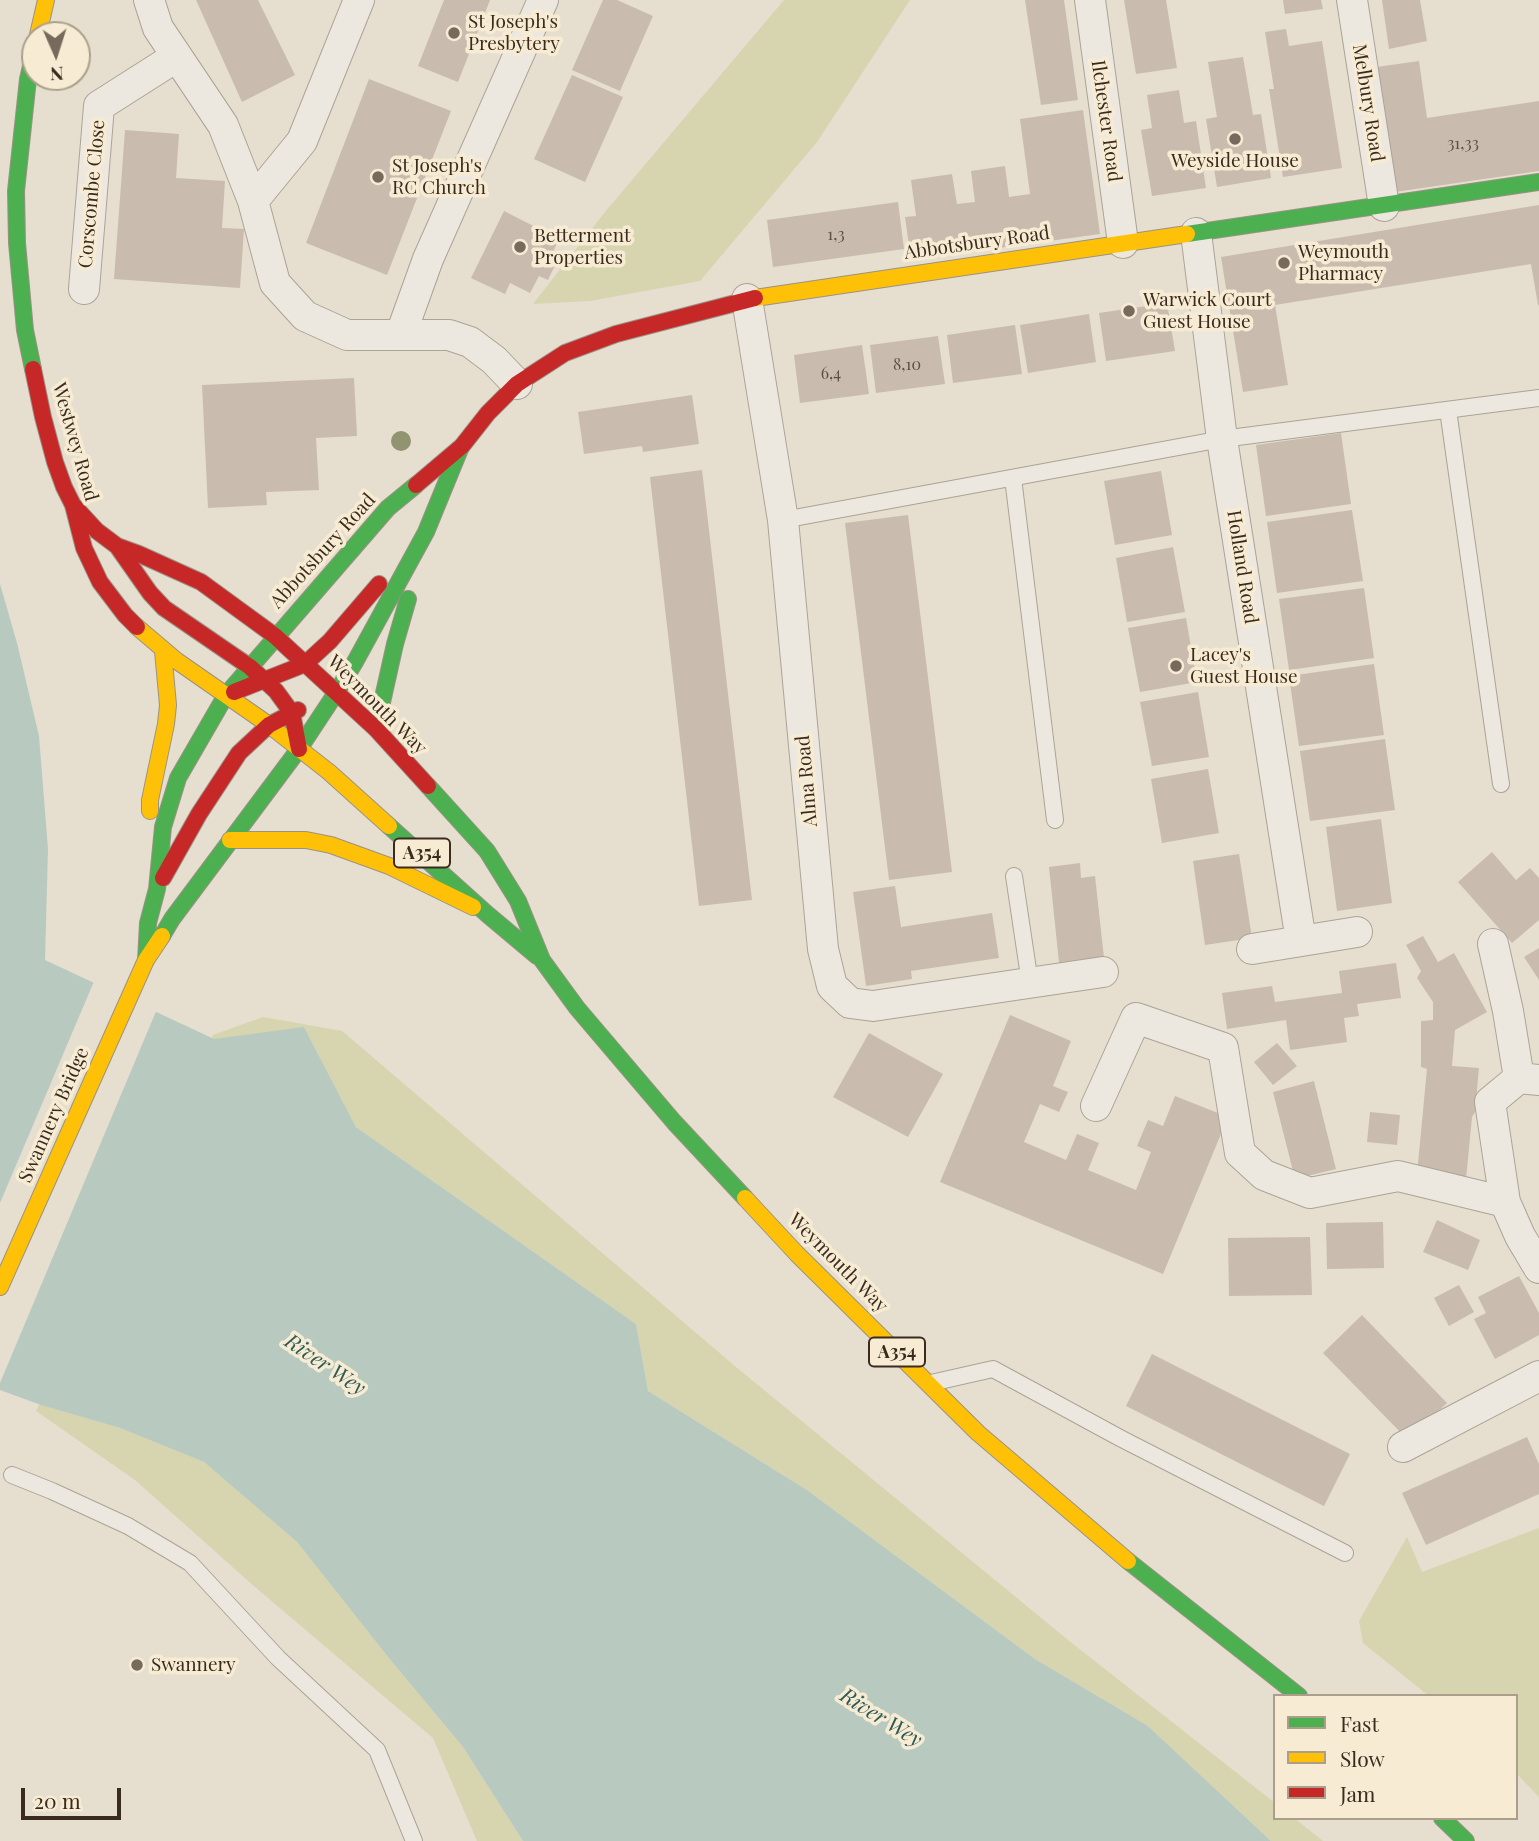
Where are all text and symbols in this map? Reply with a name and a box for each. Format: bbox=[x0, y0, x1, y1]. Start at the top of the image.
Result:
place label: St Joseph's Presbytery bbox=[468, 11, 560, 55]
north arrow bbox=[21, 21, 91, 91]
marker: St Joseph's Presbytery bbox=[446, 25, 462, 41]
street label: Melbury Road bbox=[1347, 42, 1389, 164]
street label: Ilchester Road bbox=[1086, 59, 1126, 183]
text: N bbox=[49, 62, 65, 88]
street label: Corscombe Close bbox=[74, 119, 110, 269]
marker: Weyside House bbox=[1227, 131, 1243, 147]
house number: 31,33 bbox=[1447, 134, 1479, 154]
place label: Weyside House bbox=[1171, 150, 1299, 172]
place label: St Joseph's RC Church bbox=[392, 155, 486, 199]
marker: St Joseph's RC Church bbox=[370, 169, 386, 185]
street label: Abbotsbury Road bbox=[903, 222, 1051, 264]
place label: Betterment Properties bbox=[534, 225, 631, 269]
house number: 1,3 bbox=[827, 225, 845, 245]
marker: Betterment Properties bbox=[512, 239, 528, 255]
place label: Weymouth Pharmacy bbox=[1298, 241, 1389, 285]
marker: Weymouth Pharmacy bbox=[1276, 255, 1292, 271]
place label: Warwick Court Guest House bbox=[1143, 289, 1271, 333]
marker: Warwick Court Guest House bbox=[1121, 303, 1137, 319]
house number: 8,10 bbox=[893, 355, 921, 375]
house number: 6,4 bbox=[821, 364, 841, 384]
street label: Westwey Road bbox=[47, 380, 103, 504]
street label: Abbotsbury Road bbox=[265, 489, 381, 613]
street label: Holland Road bbox=[1222, 508, 1262, 626]
place label: Lacey's Guest House bbox=[1190, 644, 1298, 688]
street label: Weymouth Way bbox=[323, 651, 431, 759]
marker: Lacey's Guest House bbox=[1168, 658, 1184, 674]
street label: Alma Road bbox=[792, 734, 822, 828]
road number: A354 bbox=[394, 838, 450, 868]
street label: Swannery Bridge bbox=[14, 1044, 94, 1186]
street label: Weymouth Way bbox=[784, 1209, 892, 1317]
water label: River Wey bbox=[280, 1329, 370, 1401]
road number: A354 bbox=[869, 1338, 925, 1366]
place label: Swannery bbox=[151, 1654, 236, 1676]
marker: Swannery bbox=[129, 1657, 145, 1673]
water label: River Wey bbox=[835, 1683, 927, 1753]
legend bbox=[1273, 1694, 1518, 1820]
text: Fast bbox=[1340, 1709, 1379, 1737]
text: Slow bbox=[1340, 1744, 1385, 1772]
scale bar bbox=[24, 1774, 124, 1818]
text: Jam bbox=[1340, 1779, 1376, 1807]
text: 20 m bbox=[34, 1786, 81, 1814]

